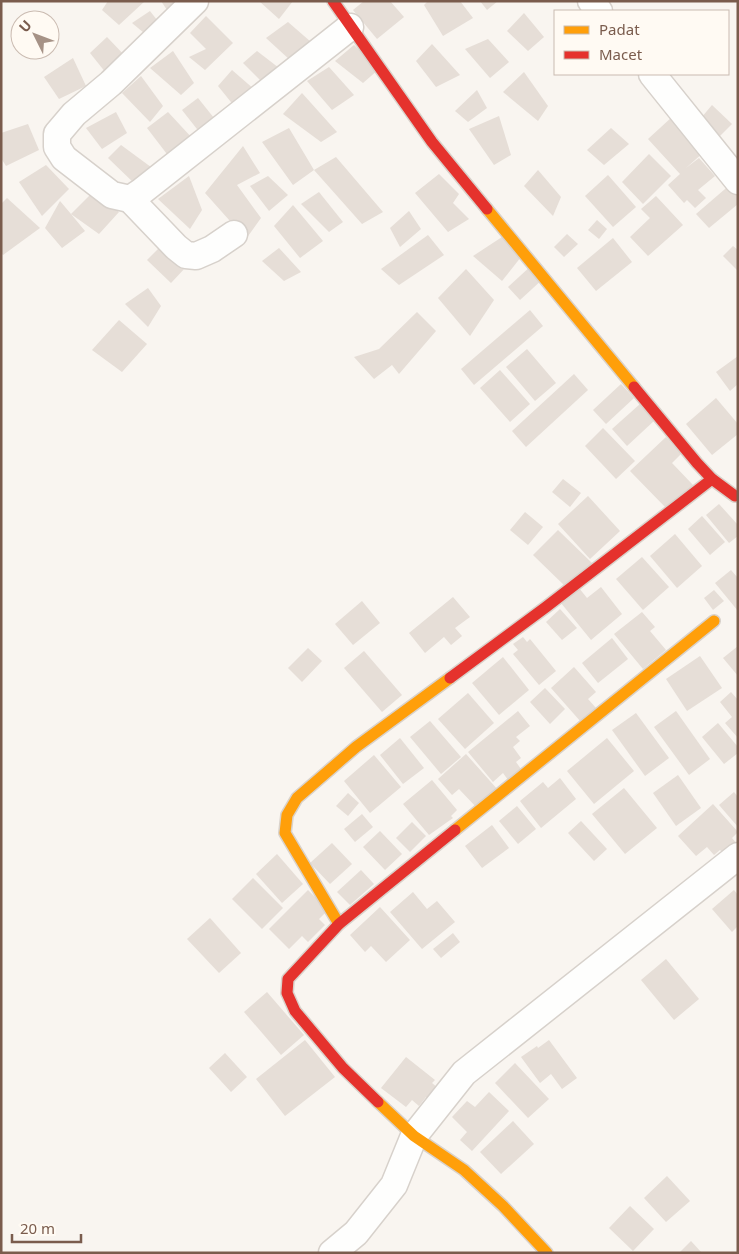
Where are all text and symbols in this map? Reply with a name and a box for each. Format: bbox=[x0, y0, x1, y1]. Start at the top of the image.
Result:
north arrow bbox=[10, 10, 60, 60]
legend bbox=[554, 10, 729, 75]
text: U bbox=[14, 16, 36, 36]
text: Padat bbox=[599, 19, 640, 39]
text: Macet bbox=[599, 44, 643, 64]
scale bar bbox=[12, 1212, 81, 1244]
text: 20 m bbox=[20, 1218, 55, 1238]

